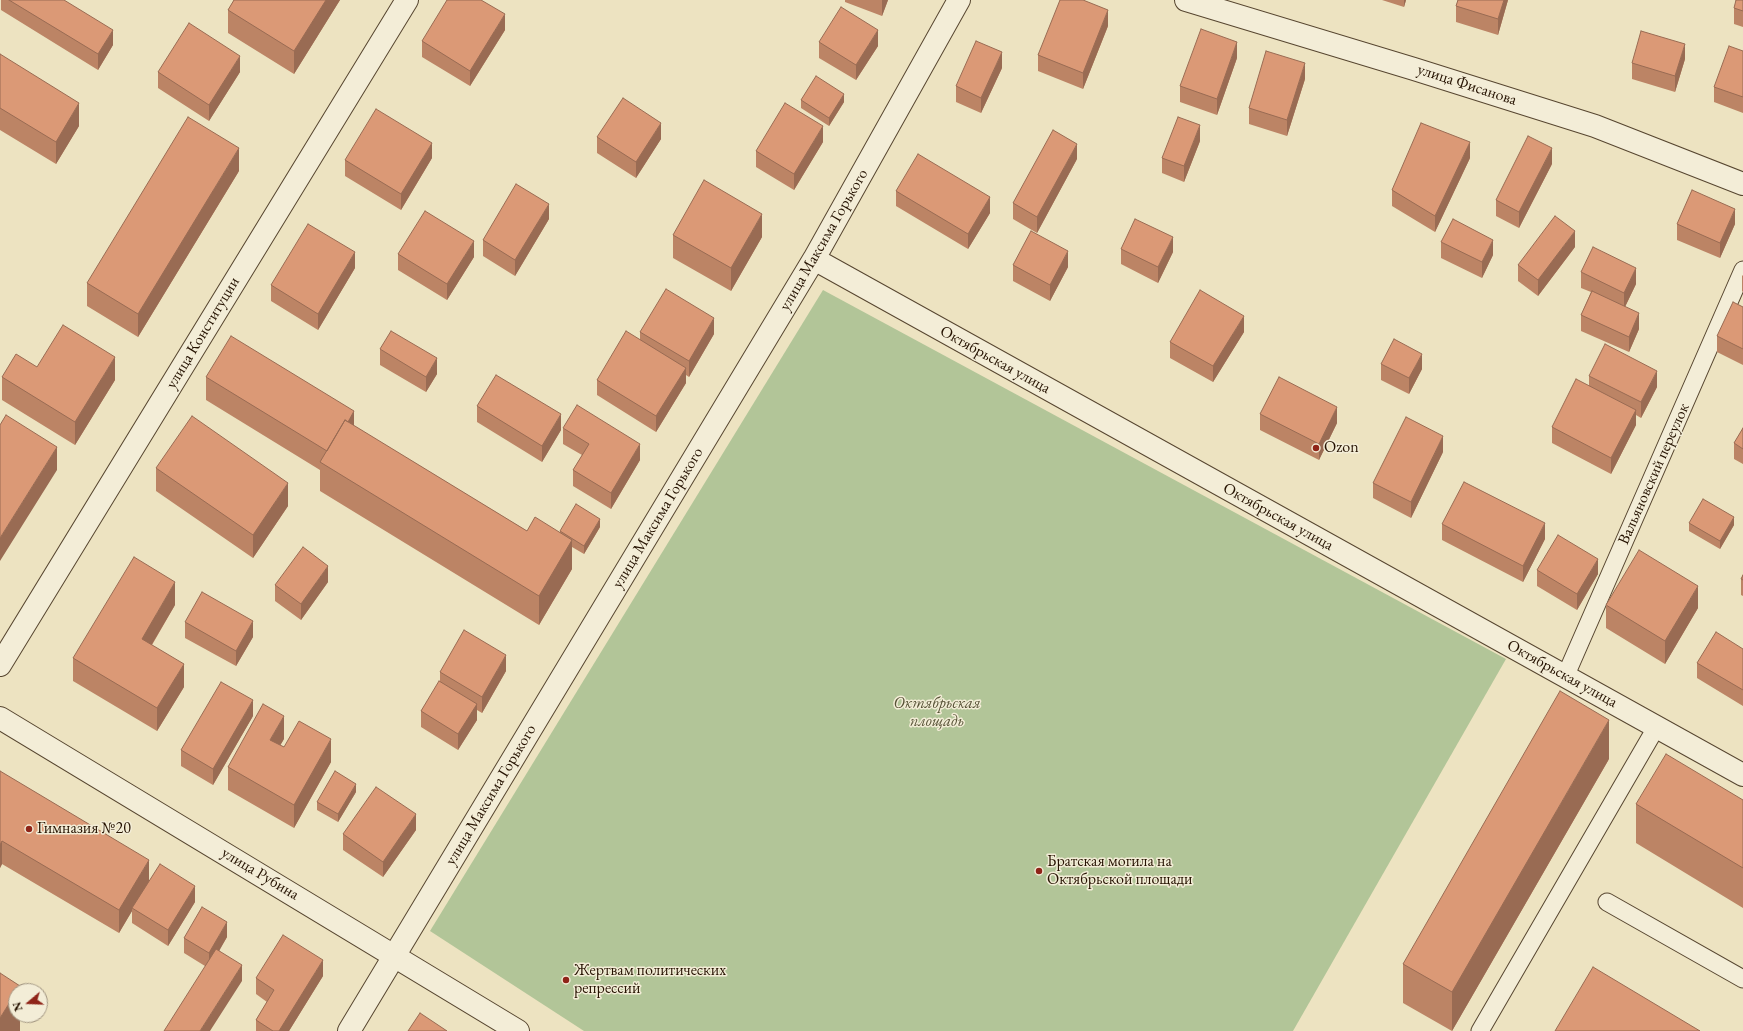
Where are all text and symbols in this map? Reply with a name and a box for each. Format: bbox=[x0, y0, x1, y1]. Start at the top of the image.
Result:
street label: улица Фисанова bbox=[1415, 60, 1519, 110]
street label: улица Максима Горького bbox=[775, 166, 873, 314]
street label: улица Конституции bbox=[162, 274, 244, 392]
street label: Октябрьская улица bbox=[936, 322, 1054, 398]
street label: Вальяновский переулок bbox=[1614, 400, 1694, 548]
place label: Ozon bbox=[1324, 438, 1359, 458]
marker: Ozon bbox=[1311, 443, 1321, 453]
street label: улица Максима Горького bbox=[608, 444, 708, 592]
street label: Октябрьская улица bbox=[1219, 479, 1337, 555]
street label: Октябрьская улица bbox=[1503, 636, 1621, 712]
park label: Октябрьская площадь bbox=[893, 694, 981, 732]
street label: улица Максима Горького bbox=[441, 721, 541, 869]
place label: Гимназия №20 bbox=[37, 819, 131, 839]
marker: Гимназия №20 bbox=[24, 824, 34, 834]
street label: улица Рубина bbox=[218, 843, 302, 905]
place label: Братская могила на Октябрьской площади bbox=[1047, 852, 1193, 890]
marker: Братская могила на Октябрьской площади bbox=[1034, 866, 1044, 876]
place label: Жертвам политических репрессий bbox=[574, 961, 726, 999]
marker: Жертвам политических репрессий bbox=[561, 975, 571, 985]
north arrow bbox=[8, 983, 48, 1023]
text: N bbox=[10, 1000, 26, 1013]

